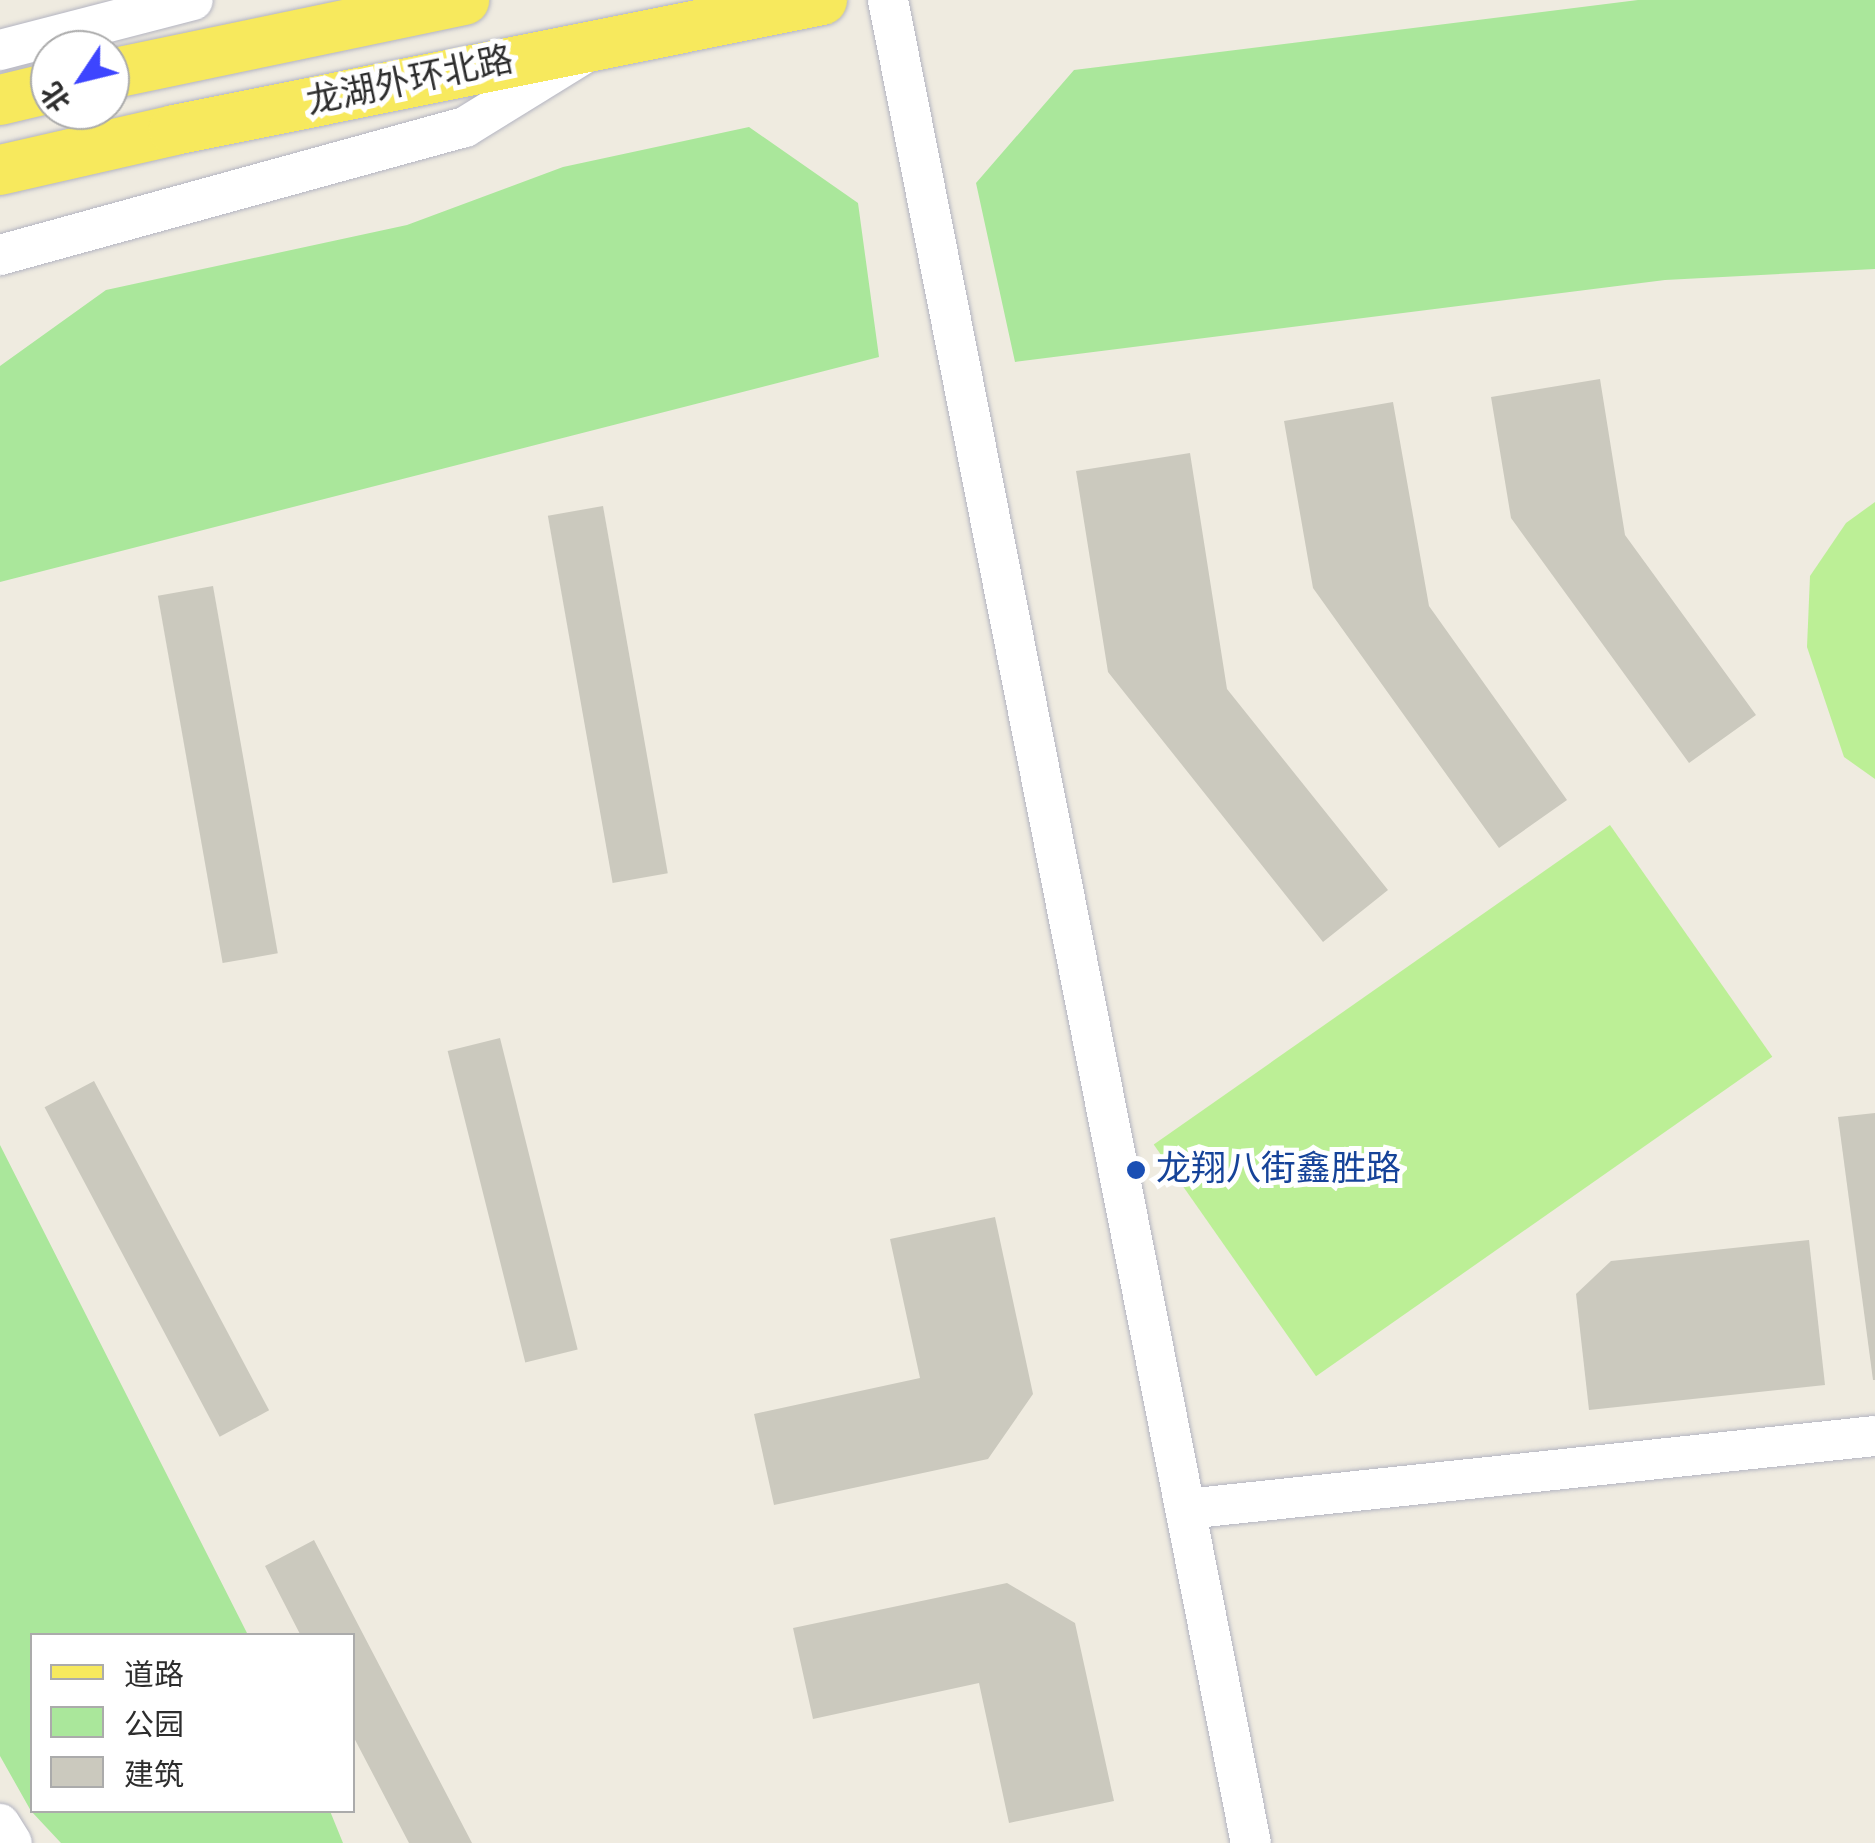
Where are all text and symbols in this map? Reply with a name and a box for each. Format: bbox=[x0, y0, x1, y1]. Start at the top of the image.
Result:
north arrow bbox=[30, 30, 130, 130]
street label: 龙湖外环北路 bbox=[303, 40, 517, 124]
text: 北 bbox=[35, 75, 78, 117]
place label: 龙翔八街鑫胜路 bbox=[1156, 1149, 1401, 1191]
marker: 龙翔八街鑫胜路 bbox=[1125, 1159, 1147, 1181]
legend bbox=[30, 1633, 355, 1813]
text: 道路 bbox=[124, 1658, 184, 1694]
text: 公园 bbox=[124, 1708, 184, 1744]
text: 建筑 bbox=[124, 1758, 184, 1794]

